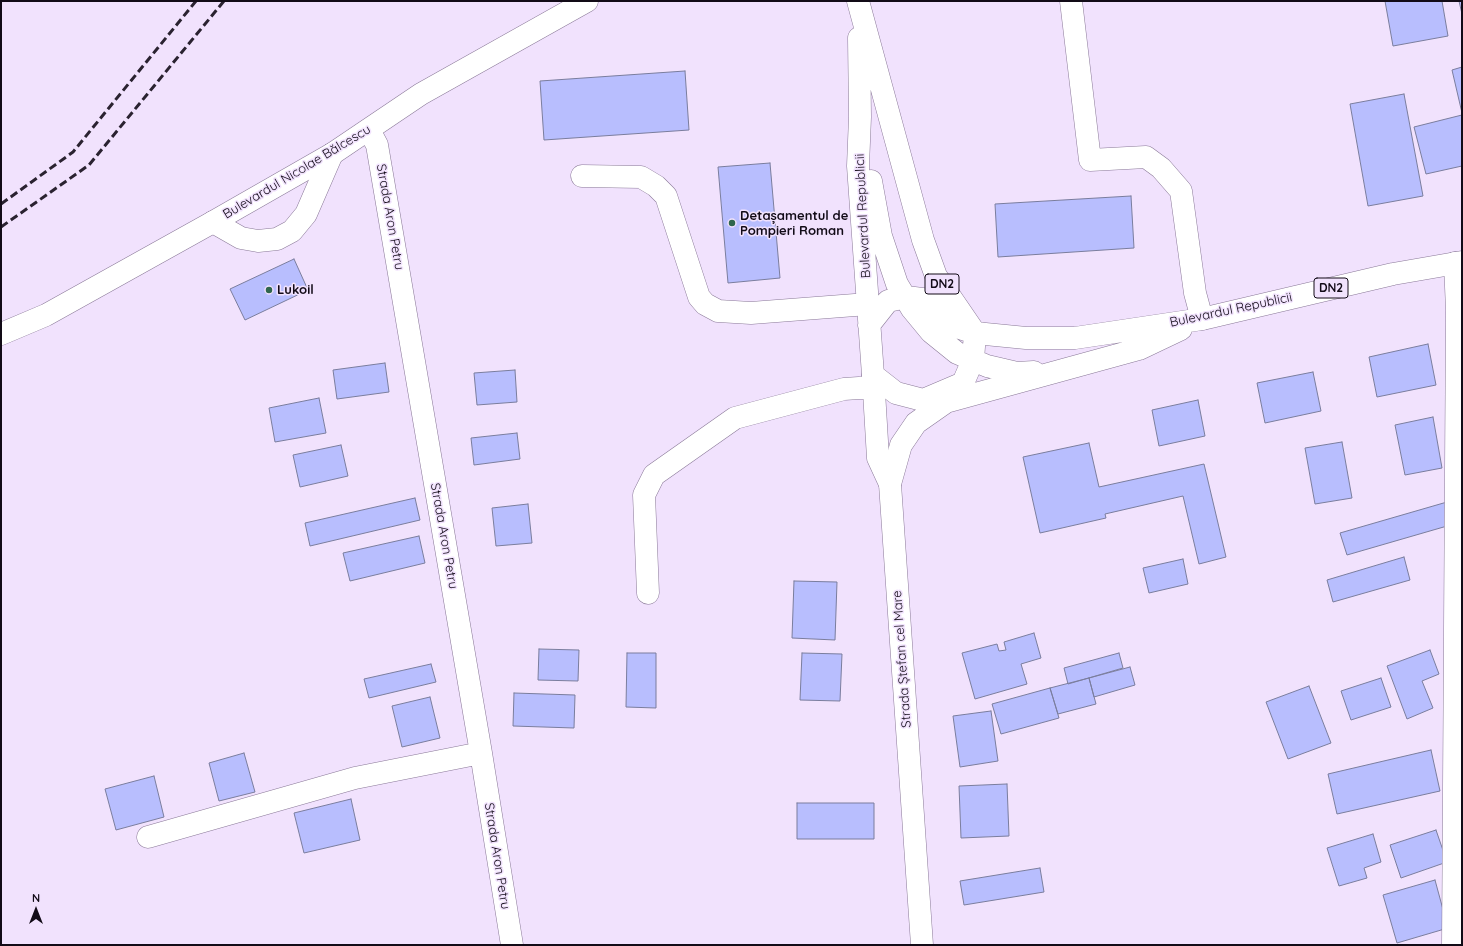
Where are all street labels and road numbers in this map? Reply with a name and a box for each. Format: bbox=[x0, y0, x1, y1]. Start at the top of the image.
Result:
street label: Bulevardul Nicolae Bălcescu bbox=[220, 122, 374, 222]
street label: Bulevardul Republicii bbox=[852, 153, 874, 279]
street label: Strada Aron Petru bbox=[373, 163, 407, 271]
road number: DN2 bbox=[925, 274, 959, 294]
road number: DN2 bbox=[1314, 278, 1348, 298]
street label: Bulevardul Republicii bbox=[1168, 289, 1294, 331]
street label: Strada Aron Petru bbox=[427, 482, 461, 590]
street label: Strada Ștefan cel Mare bbox=[889, 590, 915, 728]
street label: Strada Aron Petru bbox=[481, 802, 513, 910]

